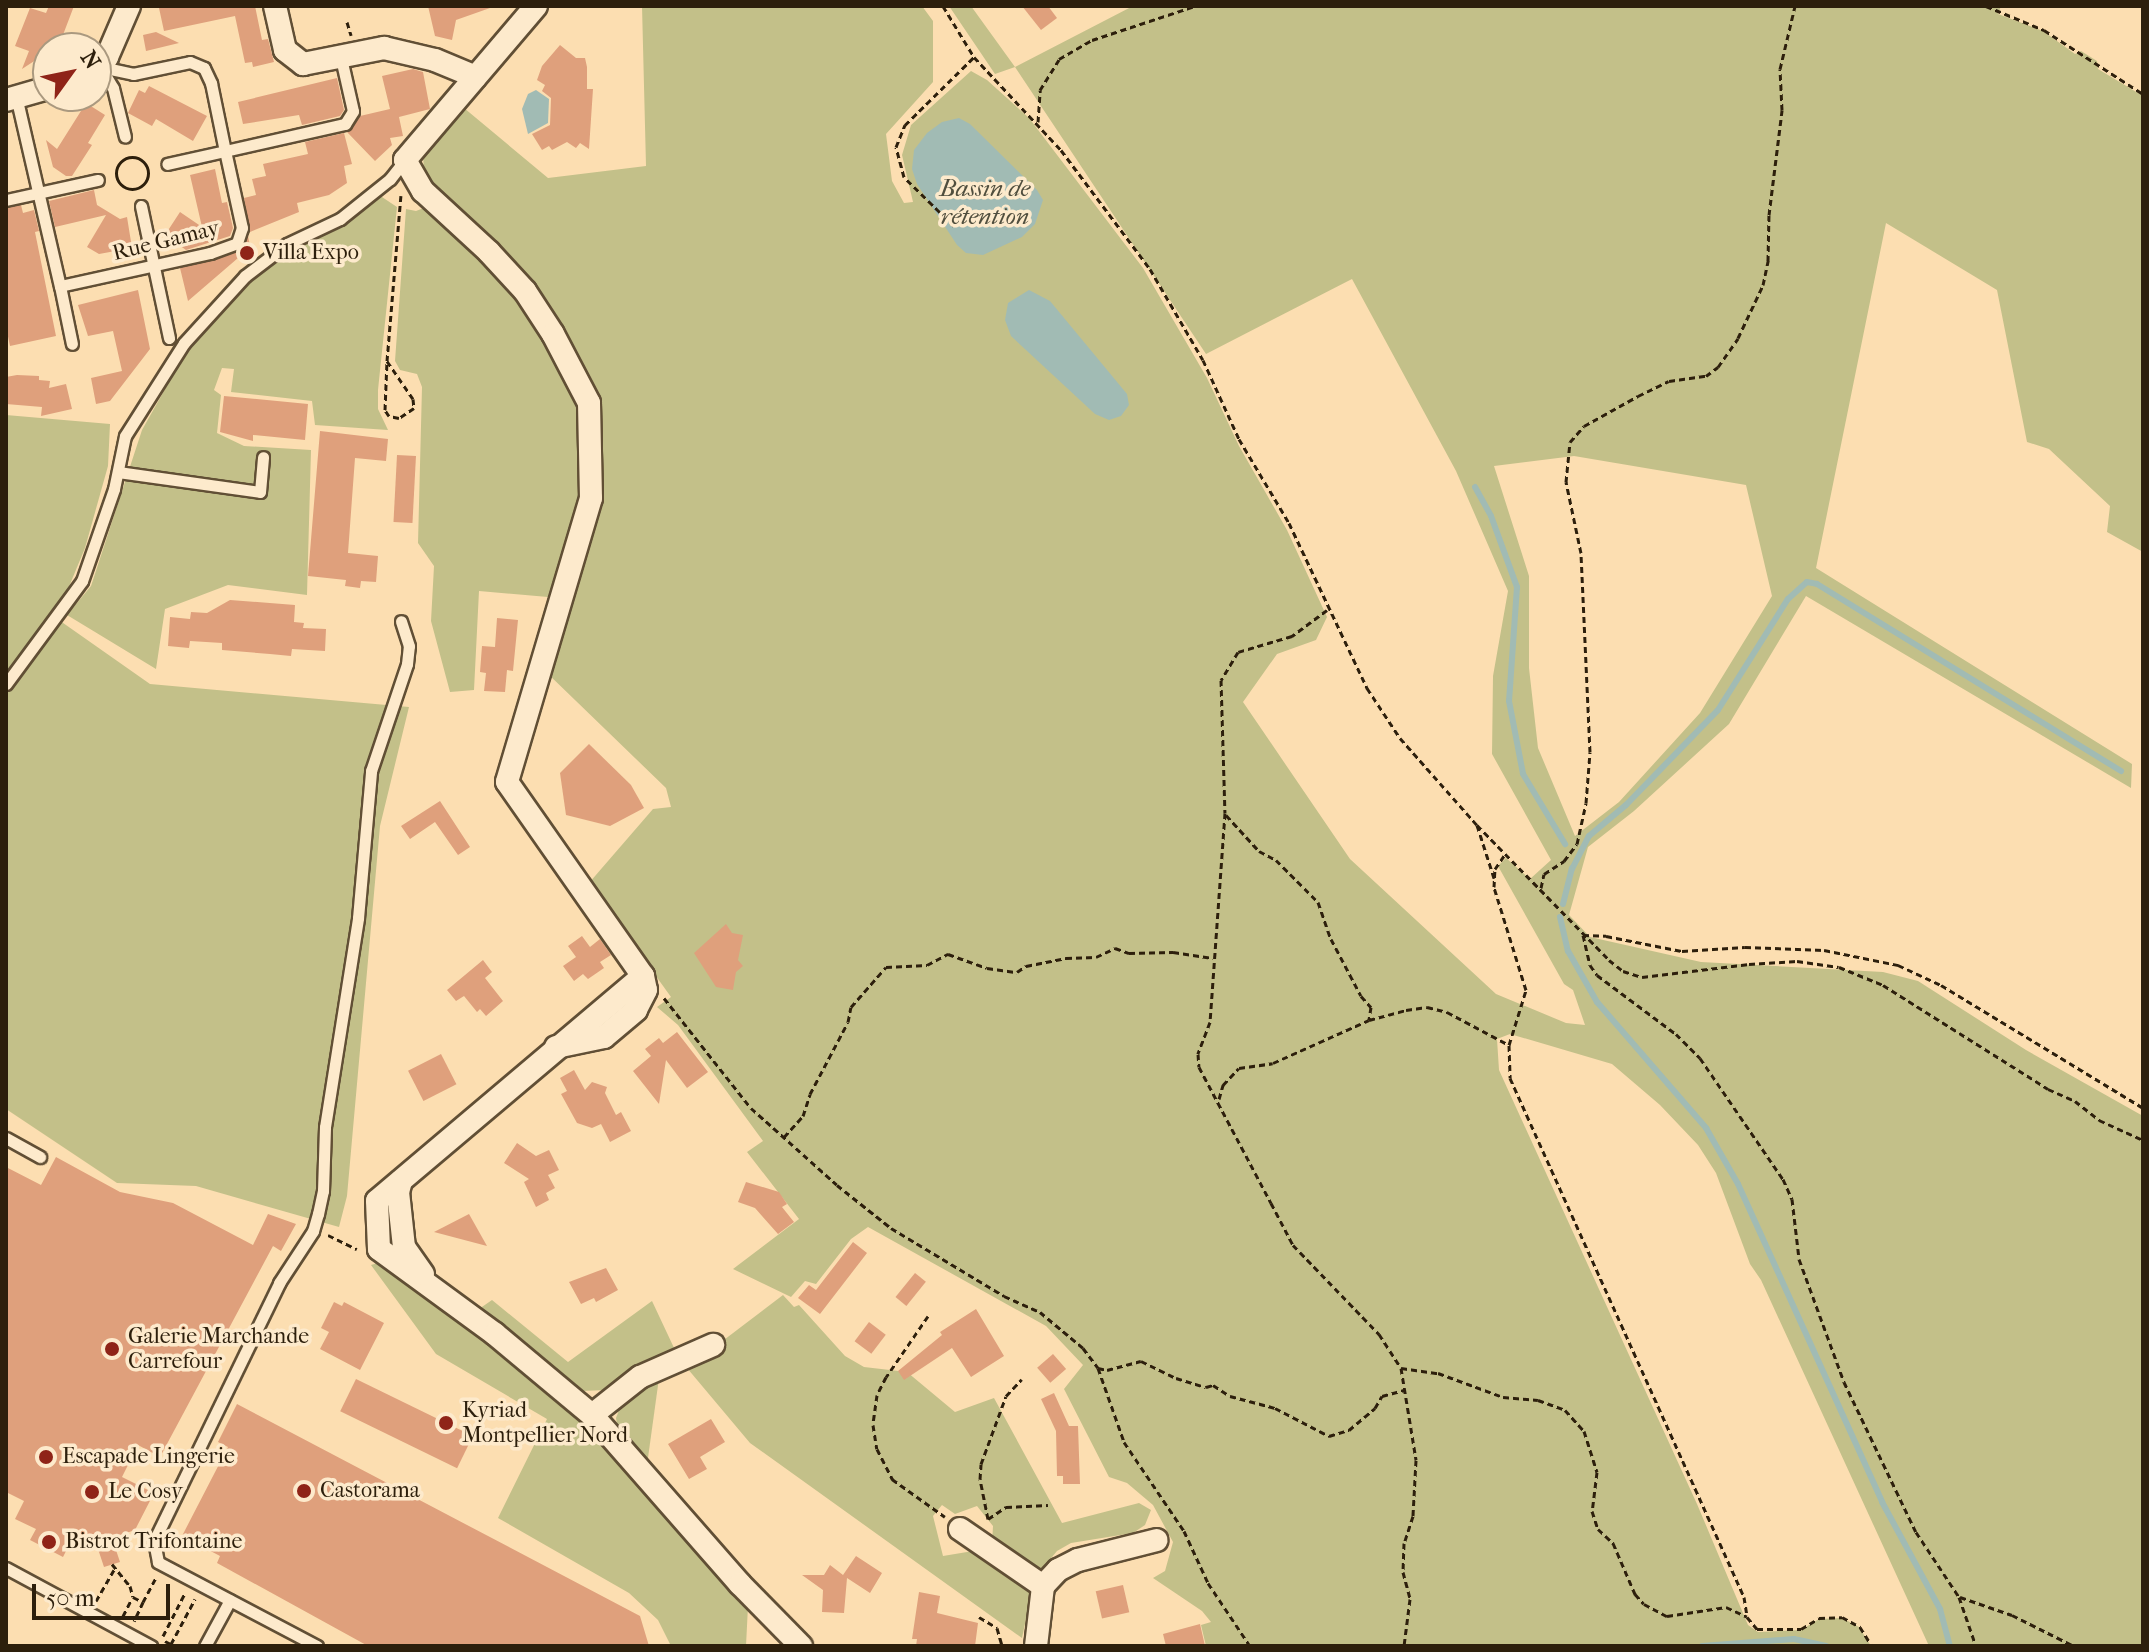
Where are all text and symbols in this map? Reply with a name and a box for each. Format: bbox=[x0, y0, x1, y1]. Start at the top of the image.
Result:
north arrow bbox=[32, 32, 112, 112]
text: N bbox=[75, 46, 106, 74]
water label: Bassin de rétention bbox=[940, 175, 1030, 231]
street label: Rue Gamay bbox=[110, 215, 222, 267]
place label: Villa Expo bbox=[263, 240, 359, 266]
marker: Villa Expo bbox=[238, 244, 256, 262]
place label: Galerie Marchande Carrefour bbox=[128, 1323, 309, 1374]
marker: Galerie Marchande Carrefour bbox=[103, 1340, 121, 1358]
place label: Kyriad Montpellier Nord bbox=[462, 1397, 628, 1448]
marker: Kyriad Montpellier Nord bbox=[437, 1414, 455, 1432]
place label: Escapade Lingerie bbox=[62, 1444, 235, 1470]
marker: Escapade Lingerie bbox=[37, 1448, 55, 1466]
place label: Castorama bbox=[320, 1478, 420, 1504]
place label: Le Cosy bbox=[108, 1479, 183, 1505]
marker: Castorama bbox=[295, 1482, 313, 1500]
marker: Le Cosy bbox=[83, 1483, 101, 1501]
place label: Bistrot Trifontaine bbox=[65, 1529, 242, 1555]
marker: Bistrot Trifontaine bbox=[40, 1533, 58, 1551]
scale bar bbox=[36, 1568, 174, 1618]
text: 50 m bbox=[46, 1584, 95, 1612]

